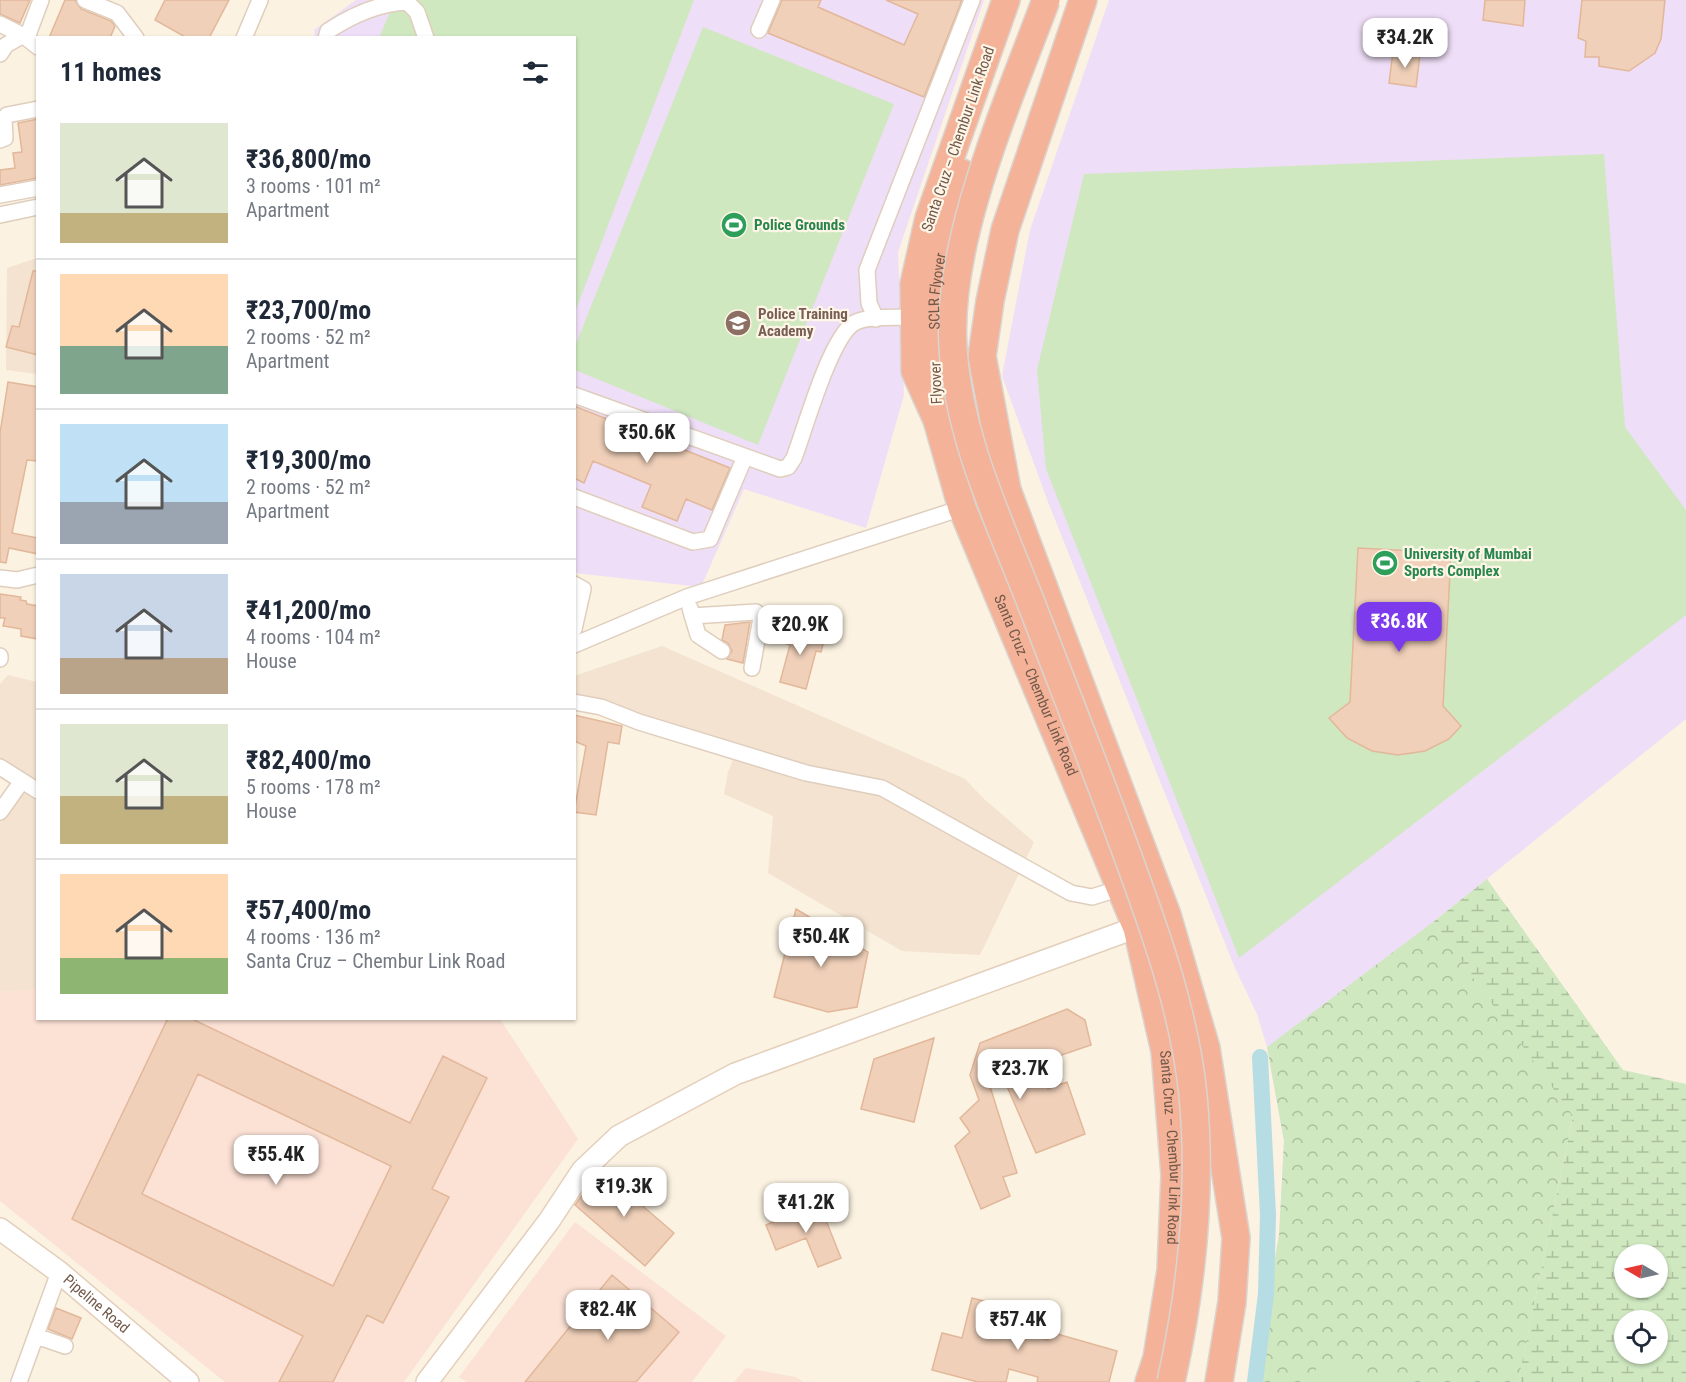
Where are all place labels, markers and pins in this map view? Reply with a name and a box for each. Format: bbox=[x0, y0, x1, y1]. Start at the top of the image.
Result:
pin: ₹34.2K bbox=[1356, 18, 1454, 69]
sports icon: Police Grounds bbox=[719, 210, 749, 240]
place label: Police Grounds bbox=[754, 216, 845, 234]
place label: Police Training Academy bbox=[758, 305, 848, 340]
school or university icon: Police Training Academy bbox=[723, 308, 753, 338]
pin: ₹50.6K bbox=[598, 413, 696, 464]
place label: University of Mumbai Sports Complex bbox=[1404, 545, 1532, 580]
sports icon: University of Mumbai Sports Complex bbox=[1370, 548, 1400, 578]
pin: ₹36.8K bbox=[1350, 602, 1448, 653]
pin: ₹20.9K bbox=[751, 605, 849, 656]
pin: ₹50.4K bbox=[772, 917, 870, 968]
pin: ₹23.7K bbox=[971, 1049, 1069, 1100]
pin: ₹55.4K bbox=[227, 1135, 325, 1186]
pin: ₹19.3K bbox=[575, 1167, 673, 1218]
pin: ₹41.2K bbox=[757, 1183, 855, 1234]
pin: ₹82.4K bbox=[559, 1290, 657, 1341]
pin: ₹57.4K bbox=[969, 1300, 1067, 1351]

